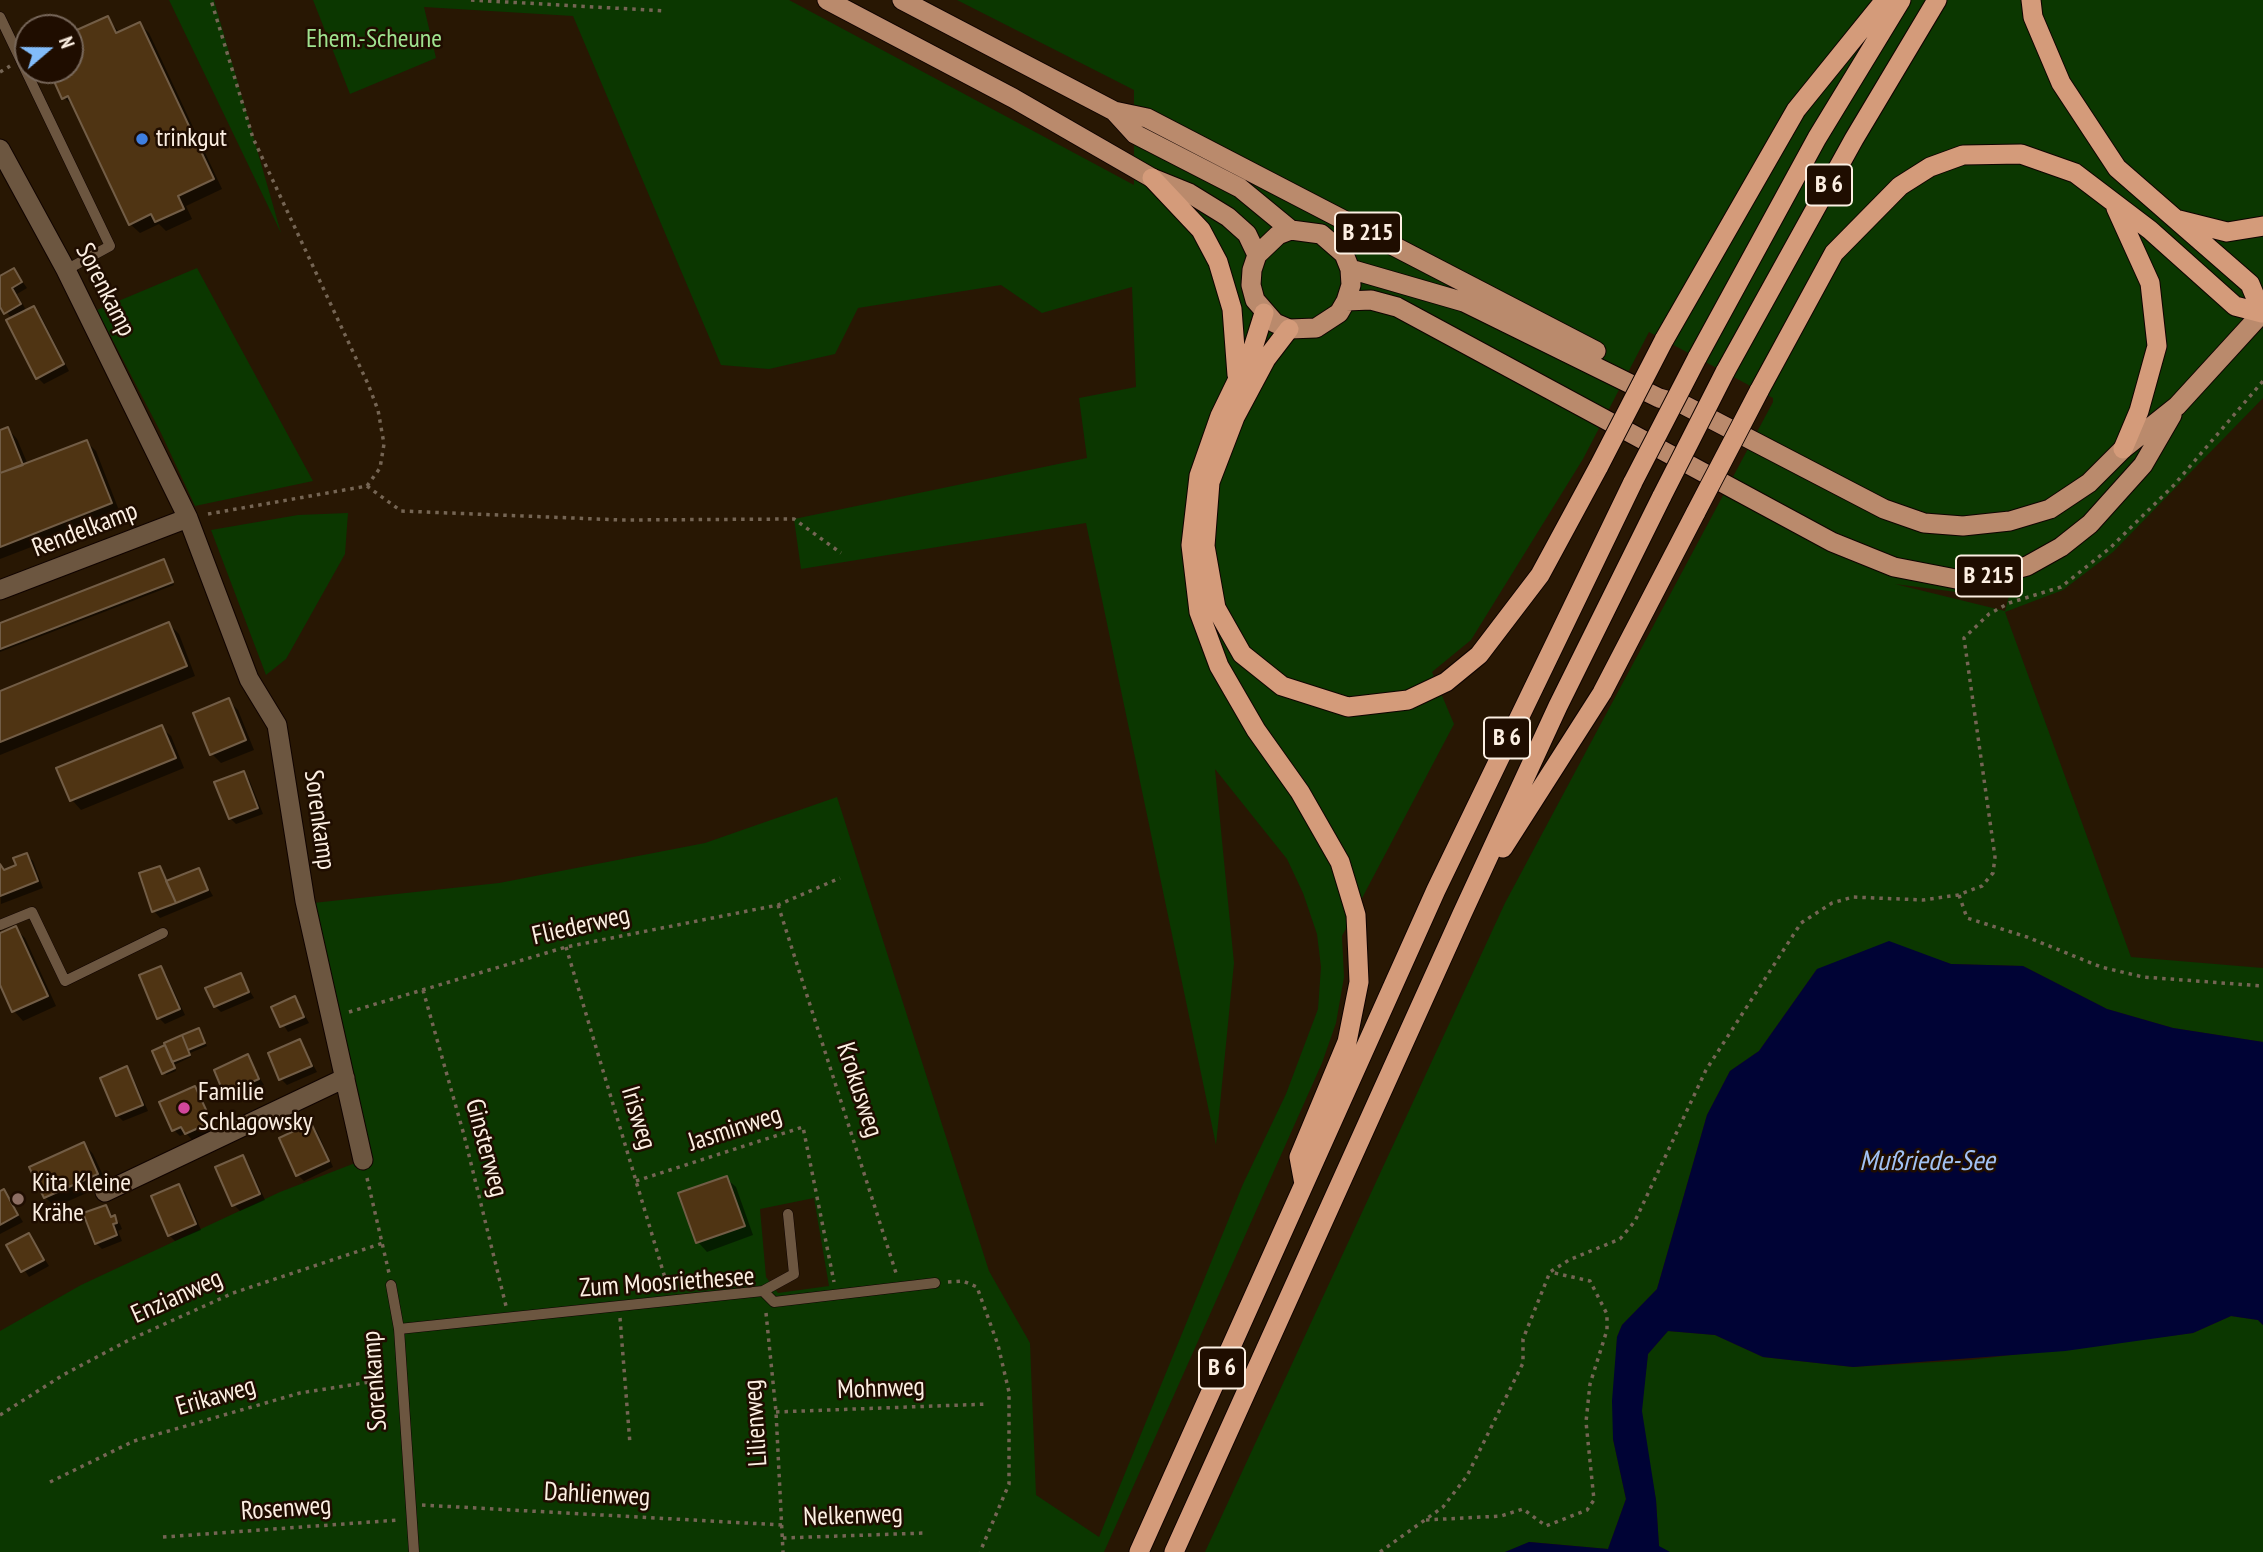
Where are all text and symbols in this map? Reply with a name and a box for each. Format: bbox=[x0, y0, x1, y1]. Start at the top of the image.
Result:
north arrow bbox=[14, 14, 84, 84]
park label: Ehem.-Scheune bbox=[306, 24, 442, 56]
text: N bbox=[54, 34, 80, 51]
place label: trinkgut bbox=[156, 123, 227, 155]
marker: trinkgut bbox=[134, 131, 150, 147]
road number: B 6 bbox=[1806, 164, 1852, 205]
road number: B 215 bbox=[1335, 212, 1401, 254]
street label: Sorenkamp bbox=[68, 238, 142, 342]
street label: Rendelkamp bbox=[28, 496, 142, 564]
road number: B 215 bbox=[1956, 556, 2022, 596]
road number: B 6 bbox=[1484, 718, 1530, 758]
street label: Sorenkamp bbox=[297, 768, 341, 872]
street label: Fliederweg bbox=[529, 900, 633, 952]
street label: Krokusweg bbox=[829, 1039, 889, 1141]
place label: Familie Schlagowsky bbox=[198, 1077, 313, 1138]
street label: Irisweg bbox=[614, 1083, 662, 1153]
street label: Ginsterweg bbox=[458, 1096, 514, 1200]
street label: Jasminweg bbox=[684, 1099, 786, 1159]
marker: Familie Schlagowsky bbox=[176, 1100, 192, 1116]
water label: Mußriede-See bbox=[1859, 1145, 1995, 1179]
place label: Kita Kleine Krähe bbox=[32, 1168, 131, 1230]
marker: Kita Kleine Krähe bbox=[10, 1191, 26, 1207]
street label: Zum Moosriethesee bbox=[578, 1261, 756, 1305]
street label: Enzianweg bbox=[127, 1263, 227, 1331]
street label: Sorenkamp bbox=[356, 1330, 394, 1432]
road number: B 6 bbox=[1199, 1348, 1245, 1388]
street label: Erikaweg bbox=[173, 1371, 259, 1423]
street label: Mohnweg bbox=[837, 1372, 925, 1406]
street label: Lilienweg bbox=[737, 1378, 775, 1468]
street label: Dahlienweg bbox=[543, 1477, 651, 1513]
street label: Rosenweg bbox=[240, 1490, 332, 1528]
street label: Nelkenweg bbox=[803, 1499, 903, 1533]

